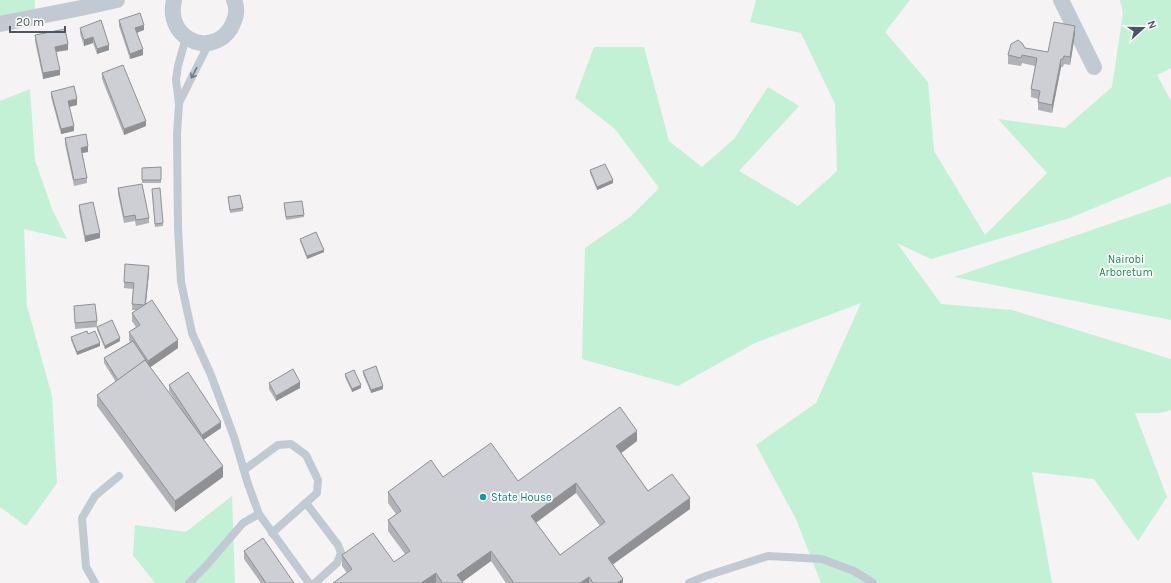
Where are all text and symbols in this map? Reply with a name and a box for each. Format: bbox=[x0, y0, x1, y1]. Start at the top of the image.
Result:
scale bar bbox=[10, 8, 65, 34]
north arrow bbox=[1123, 8, 1163, 48]
text: 20 m bbox=[16, 15, 44, 29]
text: N bbox=[1144, 19, 1159, 31]
one-way arrow bbox=[190, 67, 197, 79]
park label: Nairobi Arboretum bbox=[1099, 253, 1153, 279]
place label: State House bbox=[491, 491, 552, 504]
marker: State House bbox=[478, 492, 488, 502]

